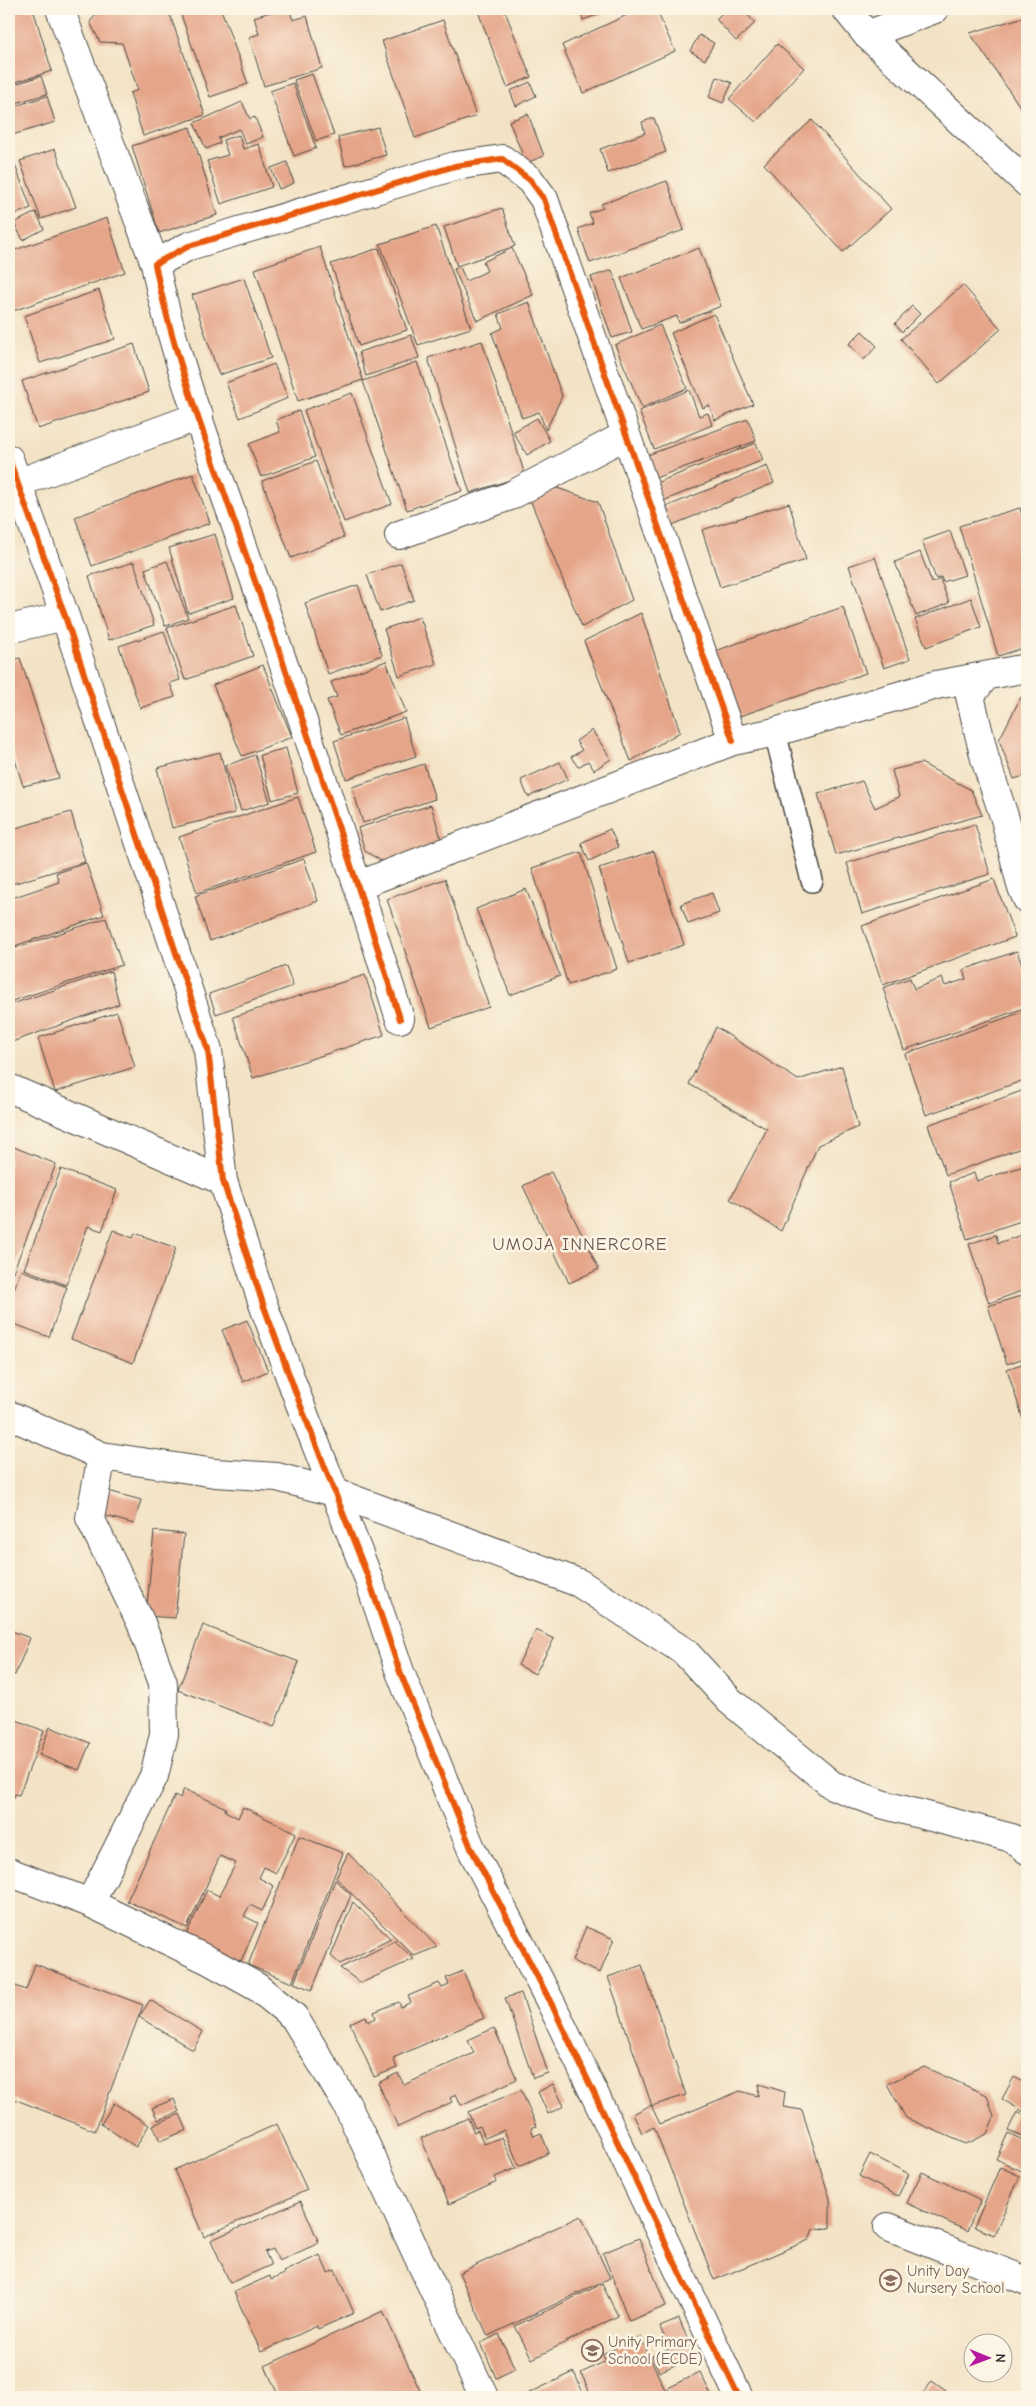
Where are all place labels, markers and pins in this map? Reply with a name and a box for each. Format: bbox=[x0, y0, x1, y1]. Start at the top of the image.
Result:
place label: Unity Day Nursery School bbox=[907, 2262, 1005, 2297]
school or university icon: Unity Day Nursery School bbox=[879, 2268, 903, 2292]
place label: Unity Primary School (ECDE) bbox=[608, 2333, 703, 2368]
school or university icon: Unity Primary School (ECDE) bbox=[580, 2339, 604, 2363]

